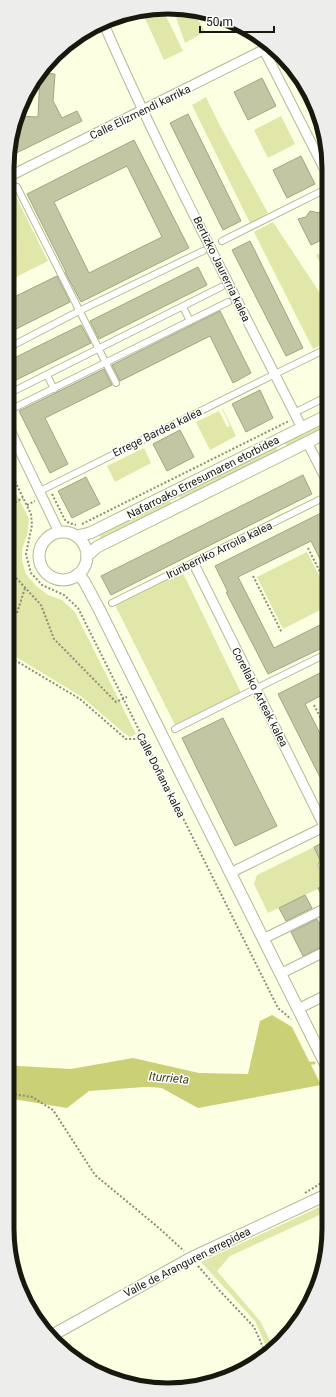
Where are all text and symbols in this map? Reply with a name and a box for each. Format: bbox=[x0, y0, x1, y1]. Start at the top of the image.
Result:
scale bar bbox=[200, 8, 274, 34]
text: 50 m bbox=[206, 15, 233, 29]
street label: Calle Elizmendi karrika bbox=[88, 82, 193, 143]
street label: Bertizko Jaurerria kalea bbox=[190, 214, 253, 324]
street label: Errege Bardea kalea bbox=[111, 405, 204, 460]
street label: Nafarroako Erresumaren etorbidea bbox=[125, 433, 282, 522]
street label: Irunberriko Arroila kalea bbox=[164, 519, 274, 582]
street label: Corellako Arteak kalea bbox=[229, 645, 290, 749]
street label: Calle Doñana kalea bbox=[134, 731, 188, 820]
water label: Iturrieta bbox=[148, 1069, 190, 1087]
street label: Valle de Aranguren errepidea bbox=[122, 1225, 253, 1300]

